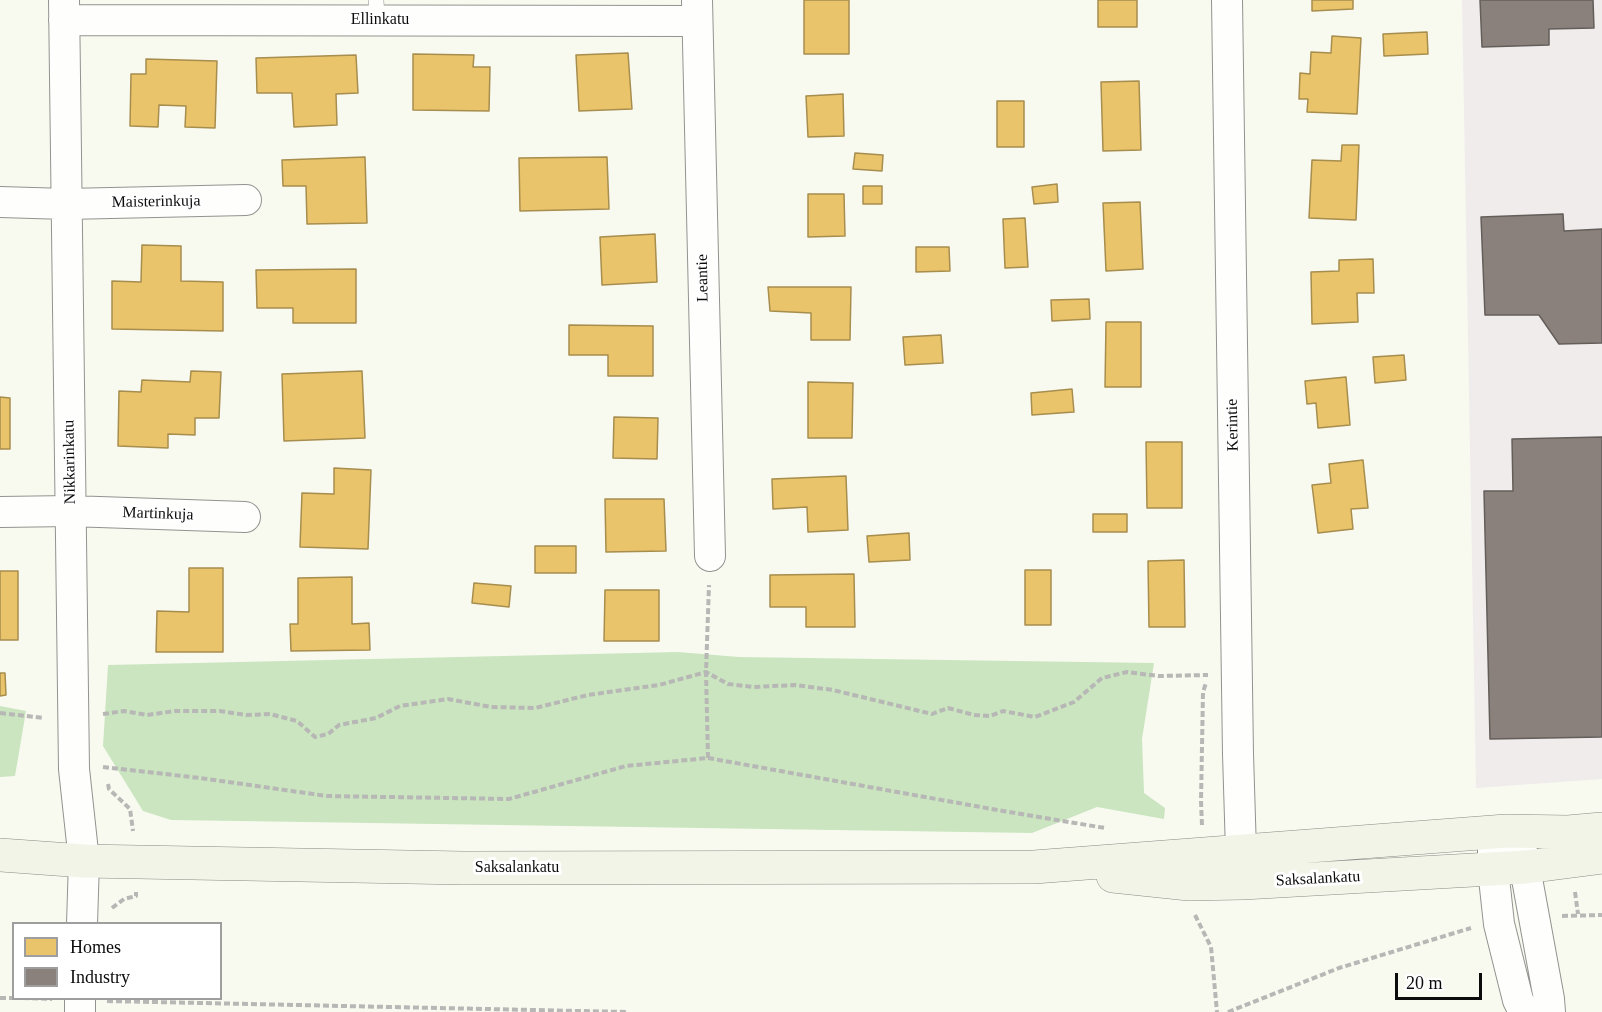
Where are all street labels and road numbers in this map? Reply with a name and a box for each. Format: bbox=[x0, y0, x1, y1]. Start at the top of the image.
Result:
street label: Ellinkatu bbox=[351, 10, 409, 30]
street label: Maisterinkuja bbox=[111, 192, 201, 212]
street label: Leantie bbox=[693, 254, 713, 302]
street label: Kerintie bbox=[1223, 399, 1243, 451]
street label: Nikkarinkatu bbox=[60, 420, 80, 504]
street label: Martinkuja bbox=[122, 503, 194, 525]
street label: Saksalankatu bbox=[475, 858, 559, 878]
street label: Saksalankatu bbox=[1275, 867, 1361, 891]

